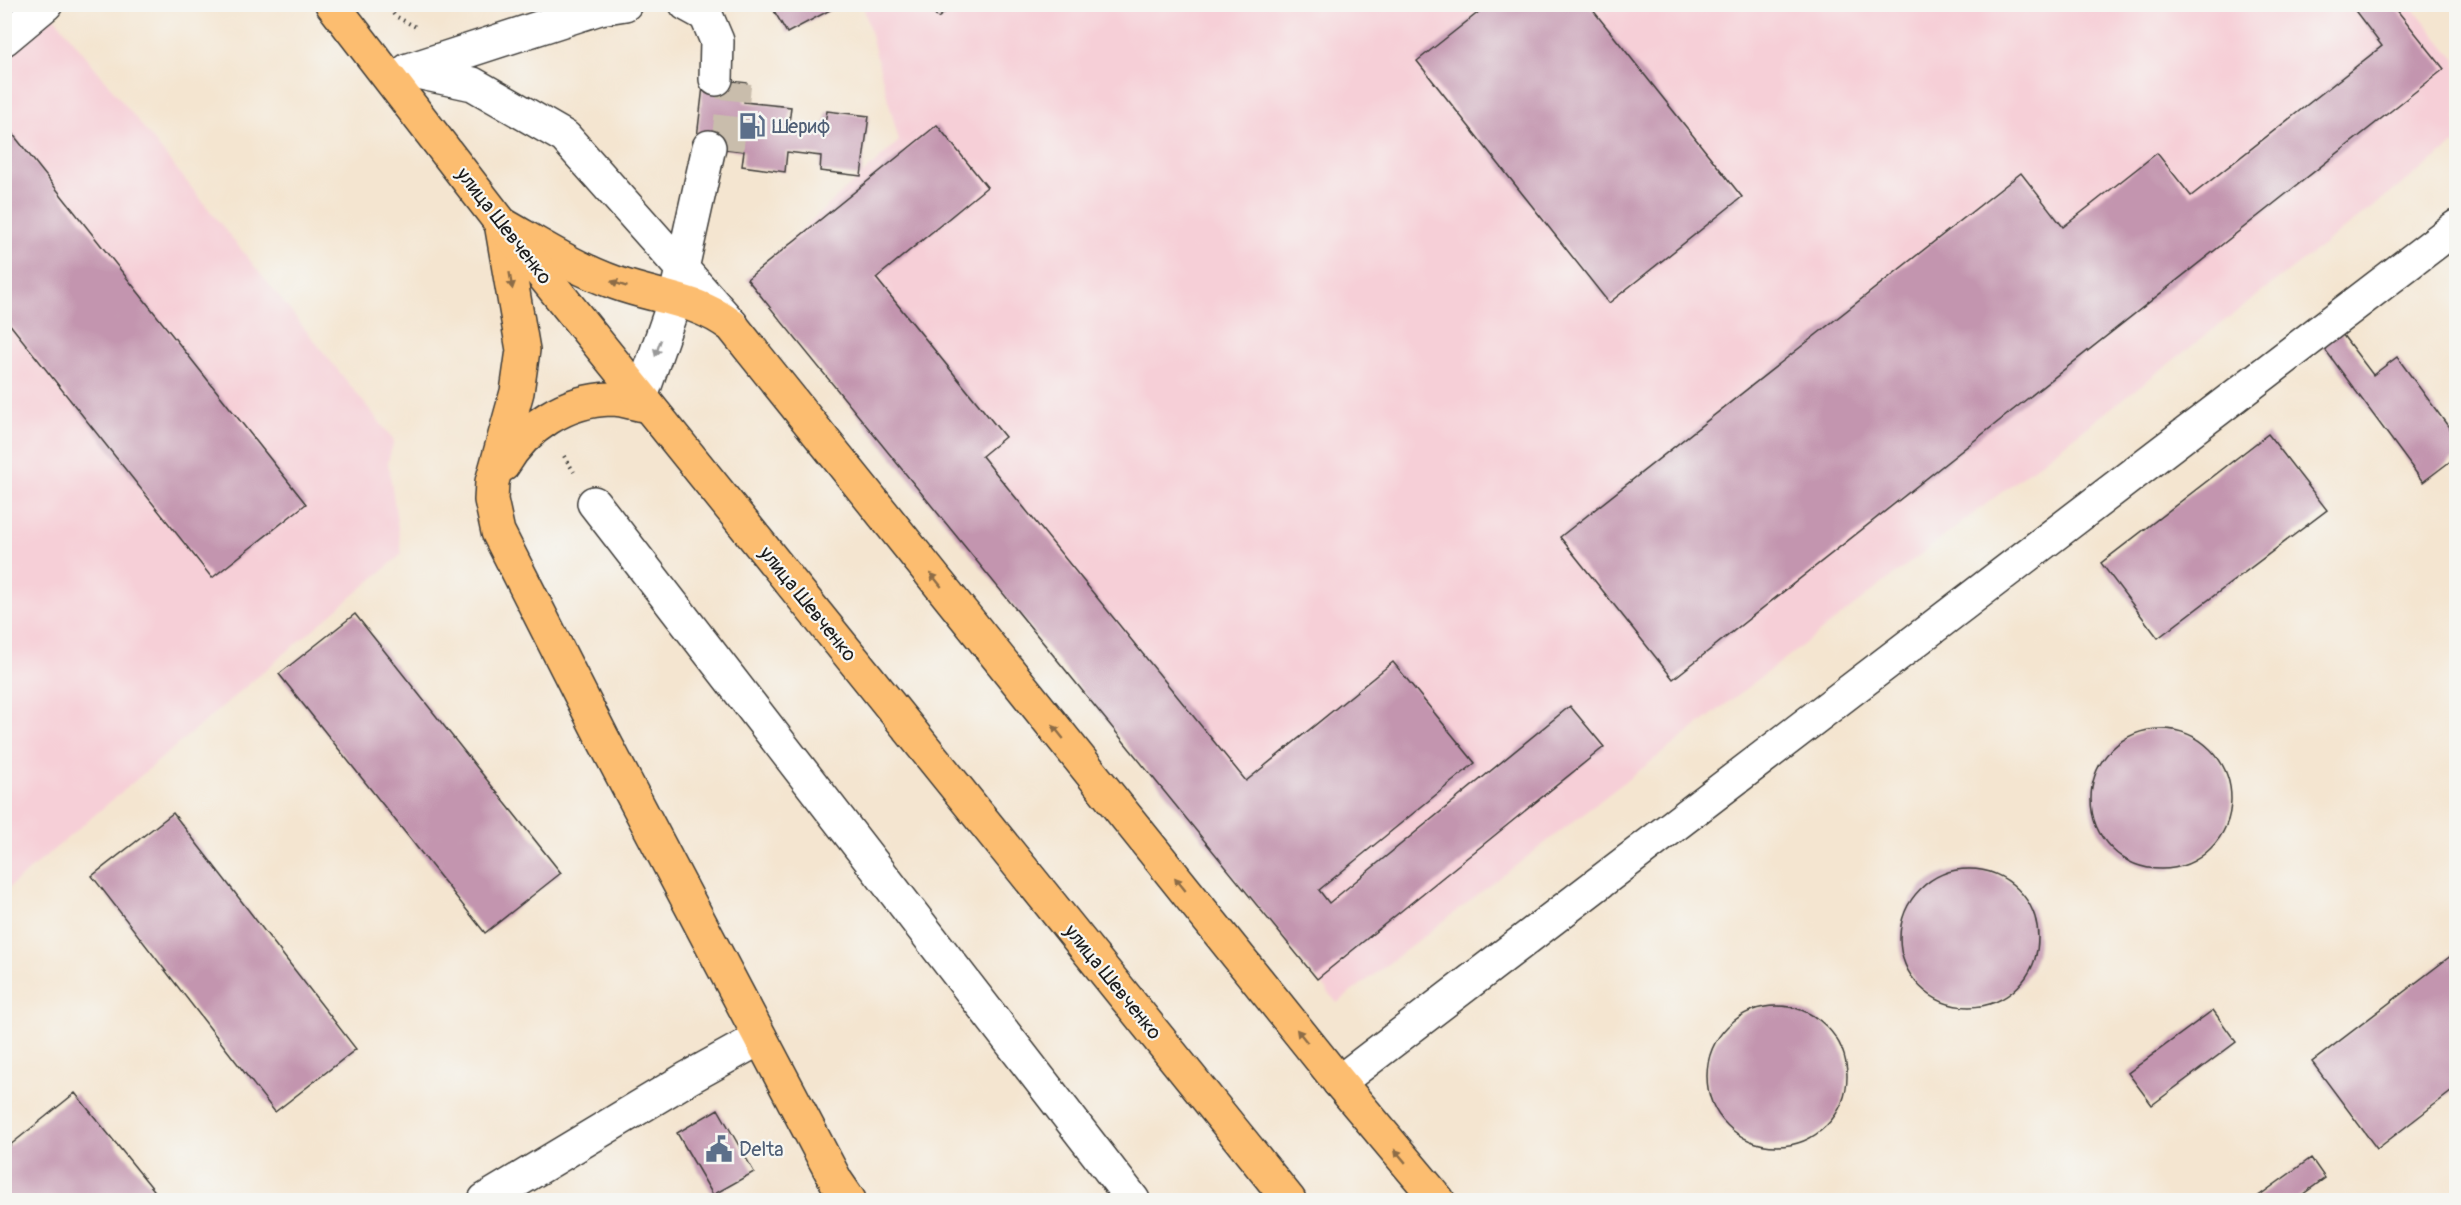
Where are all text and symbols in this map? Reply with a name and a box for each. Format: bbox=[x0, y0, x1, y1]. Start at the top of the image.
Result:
fuel station icon: Шериф bbox=[737, 111, 767, 141]
place label: Шериф bbox=[772, 114, 831, 139]
street label: улица Шевченко bbox=[450, 162, 557, 290]
one-way arrow bbox=[506, 272, 515, 291]
one-way arrow bbox=[610, 278, 628, 288]
one-way arrow bbox=[653, 339, 663, 357]
street label: улица Шевченко bbox=[753, 540, 862, 667]
one-way arrow bbox=[930, 572, 943, 588]
one-way arrow bbox=[1052, 724, 1065, 740]
one-way arrow bbox=[1174, 876, 1187, 892]
street label: улица Шевченко bbox=[1058, 918, 1167, 1045]
one-way arrow bbox=[1297, 1029, 1309, 1044]
public building icon: Delta bbox=[704, 1134, 734, 1164]
place label: Delta bbox=[739, 1137, 784, 1162]
one-way arrow bbox=[1395, 1148, 1407, 1163]

